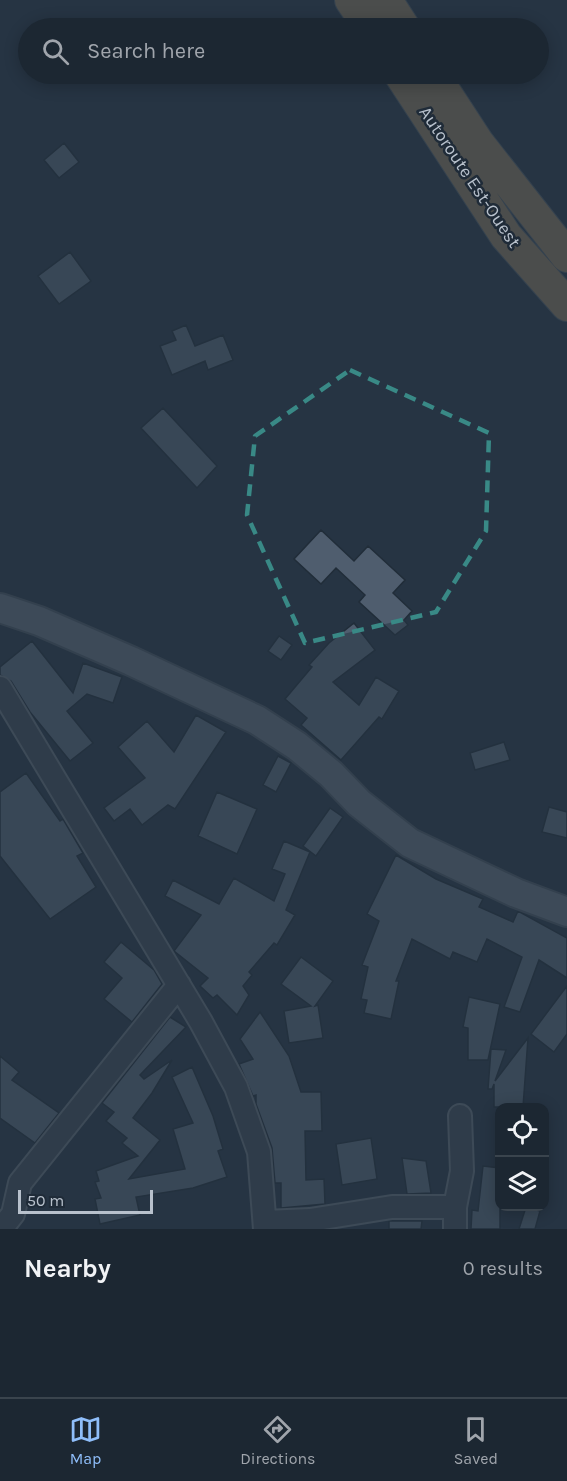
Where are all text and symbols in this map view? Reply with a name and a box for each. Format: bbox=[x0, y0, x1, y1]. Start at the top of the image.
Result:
search box bbox=[18, 18, 549, 84]
icon: search bbox=[39, 35, 72, 68]
text: Search here bbox=[87, 38, 205, 64]
street label: Autoroute Est-Ouest bbox=[414, 102, 526, 252]
map controls bbox=[495, 1103, 549, 1211]
button: locate bbox=[495, 1103, 549, 1157]
button: layers bbox=[495, 1157, 549, 1211]
scale bar bbox=[18, 1187, 153, 1214]
text: 50 m bbox=[27, 1191, 64, 1210]
text: Nearby bbox=[24, 1253, 111, 1284]
text: 0 results bbox=[463, 1257, 543, 1280]
tab: Map bbox=[69, 1413, 102, 1468]
tab: Directions bbox=[240, 1413, 315, 1468]
tab: Saved bbox=[454, 1413, 498, 1468]

